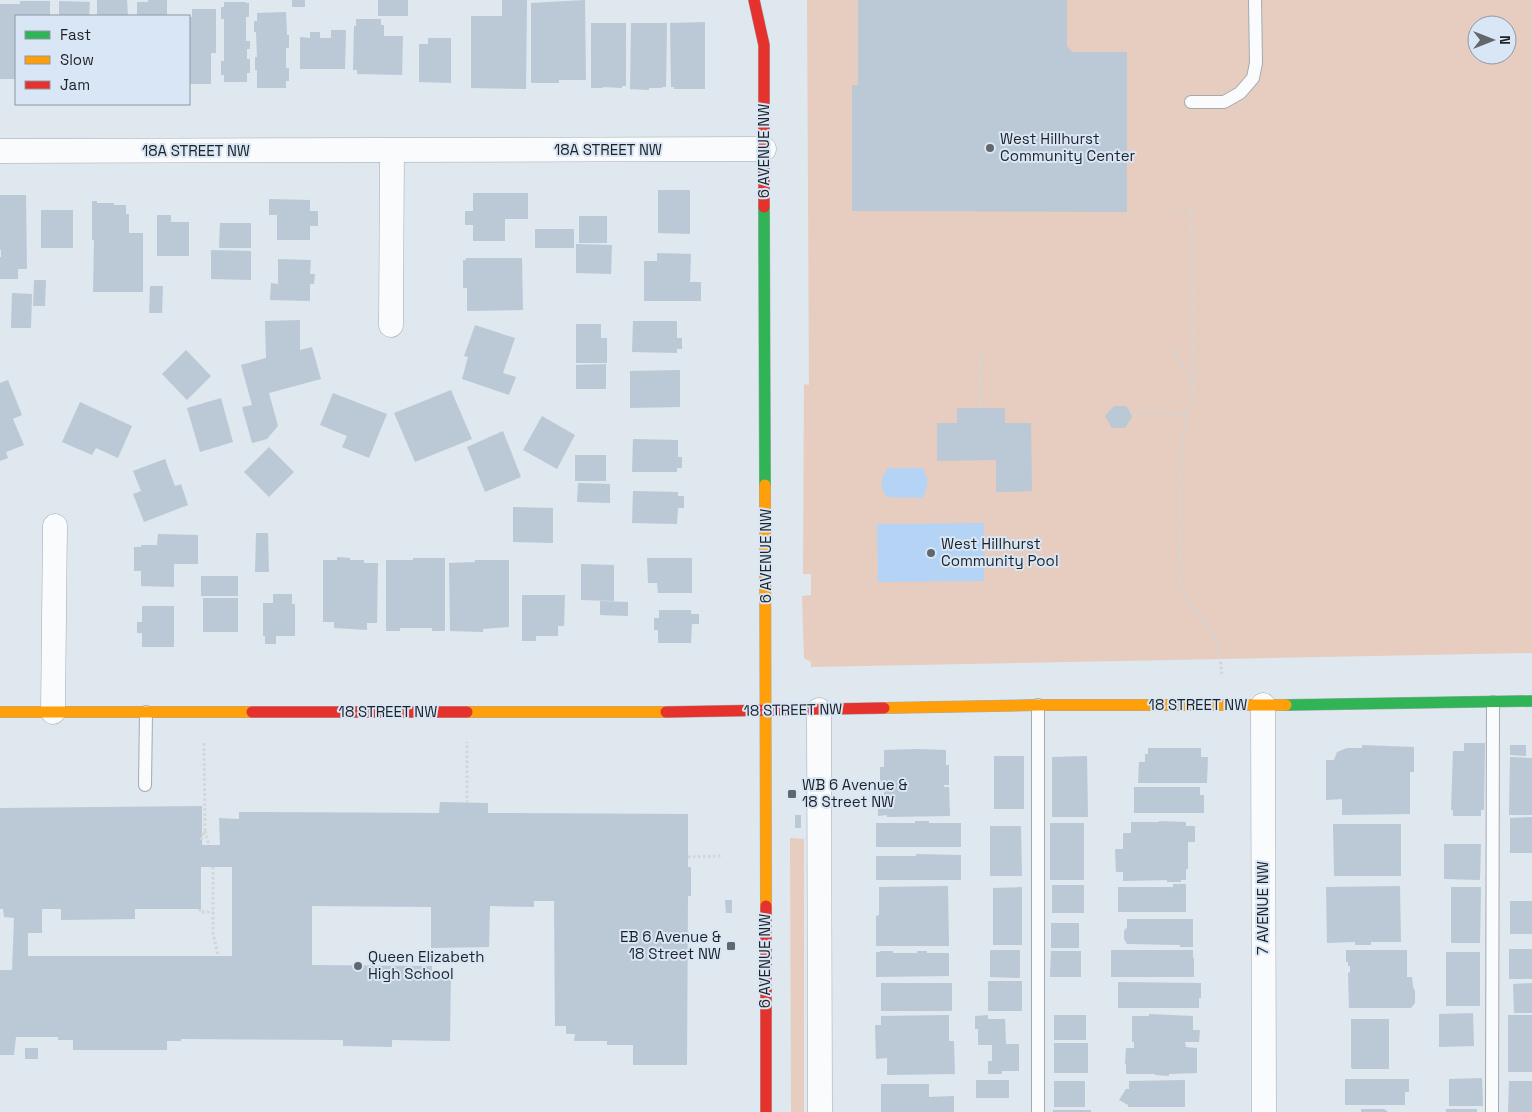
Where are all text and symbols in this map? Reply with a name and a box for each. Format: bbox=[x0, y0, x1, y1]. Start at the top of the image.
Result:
legend bbox=[15, 15, 190, 105]
north arrow bbox=[1467, 15, 1517, 65]
text: Fast bbox=[60, 25, 91, 44]
text: N bbox=[1496, 35, 1514, 45]
text: Slow bbox=[60, 50, 94, 69]
text: Jam bbox=[60, 75, 90, 94]
street label: 6 AVENUE NW bbox=[754, 104, 773, 198]
place label: West Hillhurst Community Center bbox=[1000, 129, 1136, 165]
street label: 18A STREET NW bbox=[554, 140, 662, 159]
street label: 18A STREET NW bbox=[142, 141, 250, 160]
marker: West Hillhurst Community Center bbox=[984, 142, 996, 154]
street label: 6 AVENUE NW bbox=[756, 509, 775, 603]
place label: West Hillhurst Community Pool bbox=[941, 534, 1059, 570]
marker: West Hillhurst Community Pool bbox=[925, 547, 937, 559]
street label: 18 STREET NW bbox=[1149, 695, 1247, 714]
street label: 18 STREET NW bbox=[743, 699, 843, 720]
street label: 18 STREET NW bbox=[339, 702, 437, 721]
place label: WB 6 Avenue & 18 Street NW bbox=[802, 775, 908, 811]
marker: WB 6 Avenue & 18 Street NW bbox=[786, 788, 798, 800]
street label: 7 AVENUE NW bbox=[1253, 861, 1272, 955]
street label: 6 AVENUE NW bbox=[755, 914, 774, 1008]
place label: EB 6 Avenue & 18 Street NW bbox=[620, 927, 721, 963]
marker: EB 6 Avenue & 18 Street NW bbox=[725, 940, 737, 952]
place label: Queen Elizabeth High School bbox=[368, 947, 485, 983]
marker: Queen Elizabeth High School bbox=[352, 960, 364, 972]

